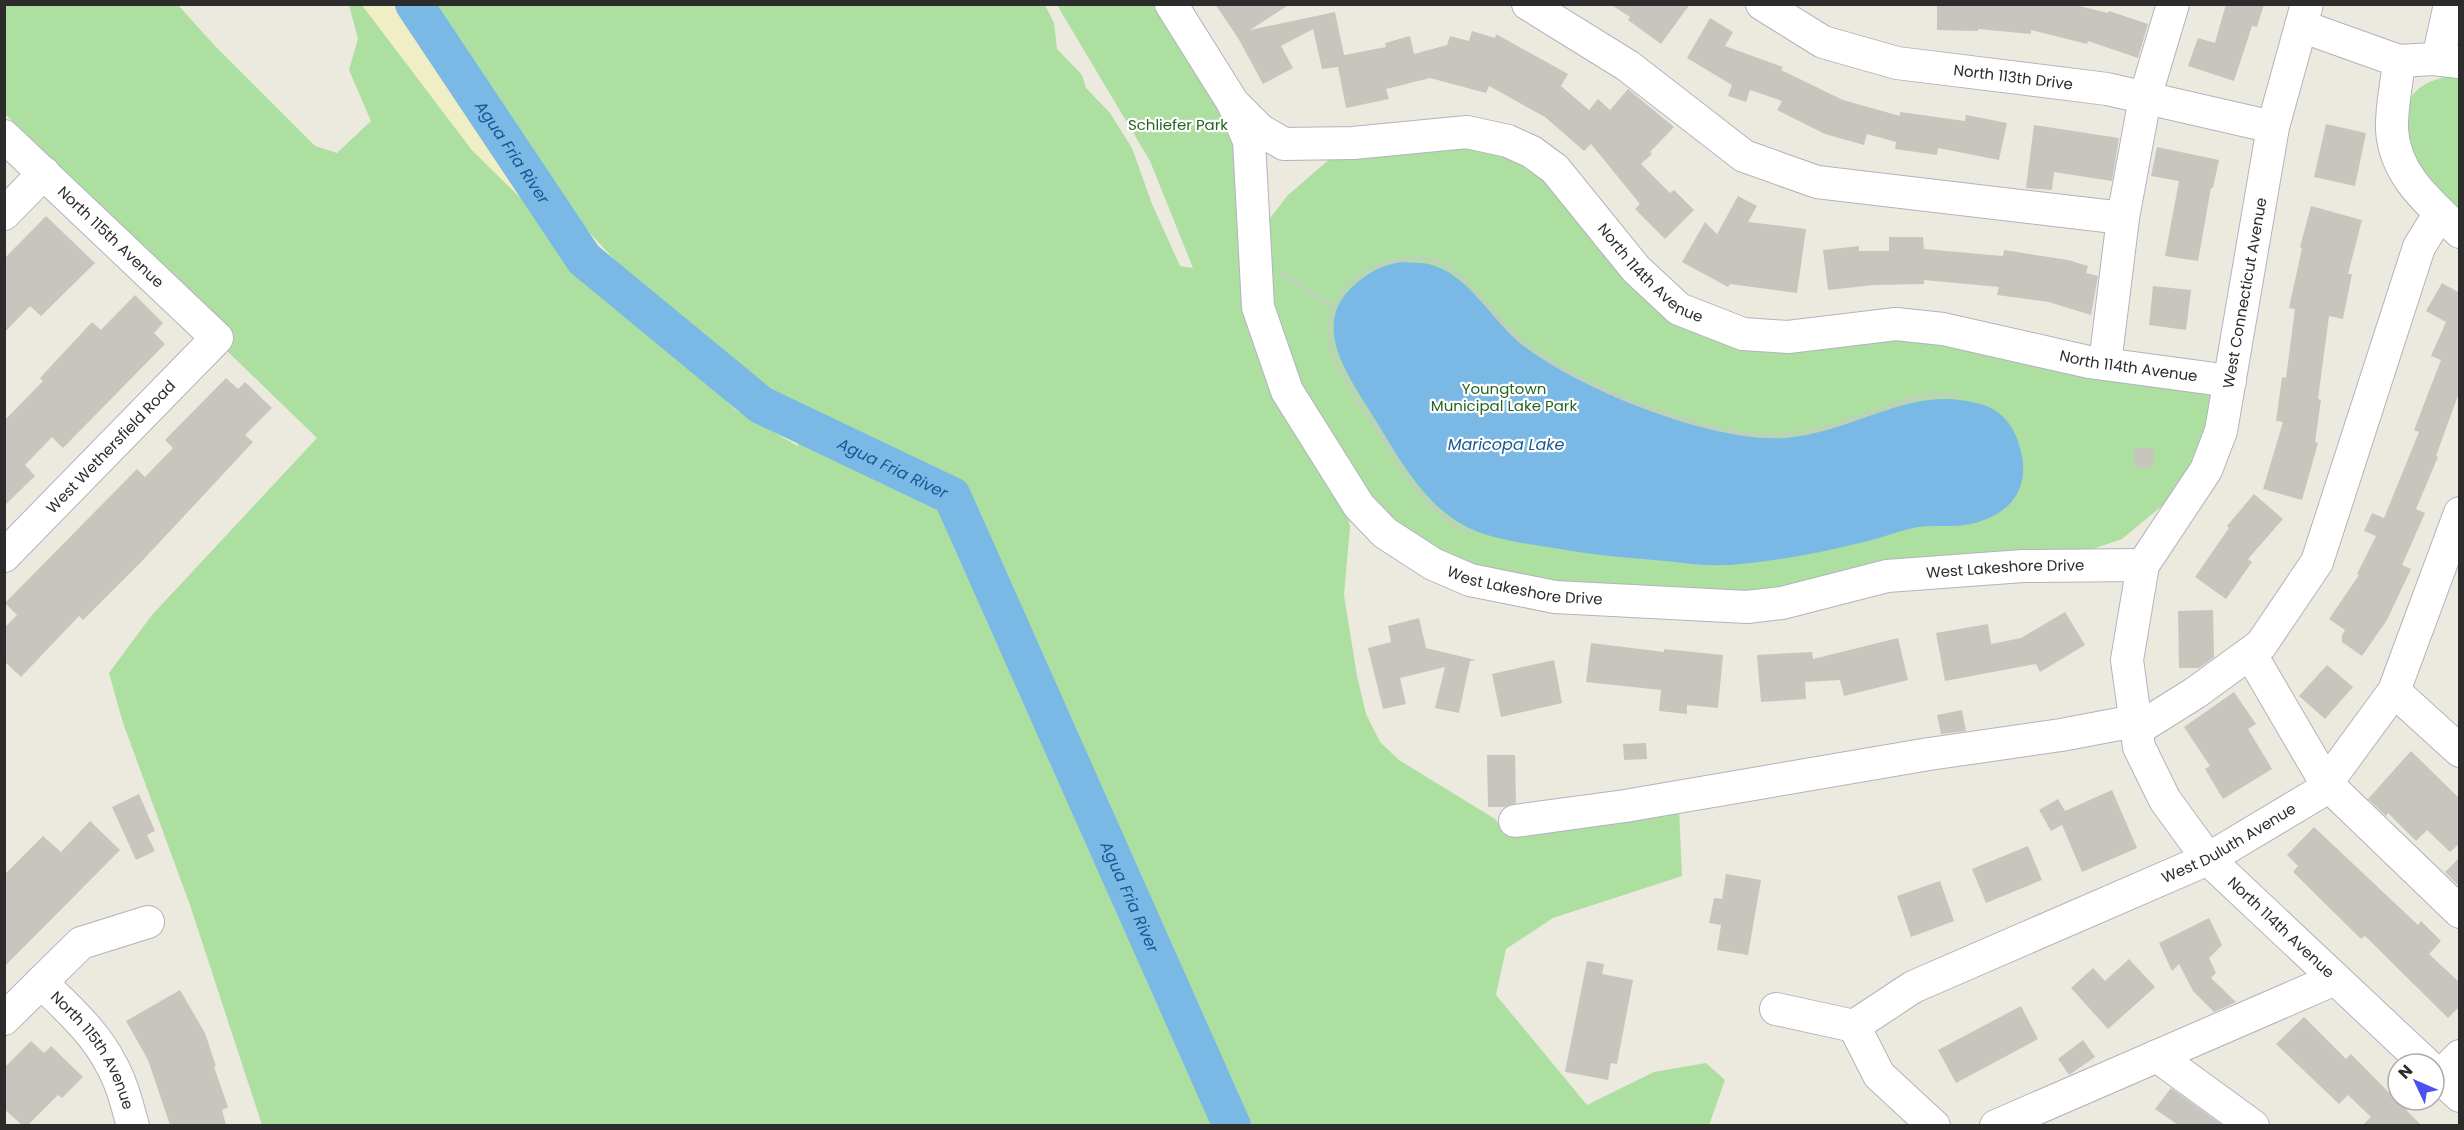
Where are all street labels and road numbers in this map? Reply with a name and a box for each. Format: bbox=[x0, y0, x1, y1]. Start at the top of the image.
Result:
street label: North 113th Drive bbox=[1953, 59, 2074, 95]
street label: North 115th Avenue bbox=[53, 181, 169, 292]
street label: West Connecticut Avenue bbox=[2217, 196, 2272, 390]
street label: North 114th Avenue bbox=[1593, 219, 1706, 327]
street label: North 114th Avenue bbox=[2058, 345, 2199, 387]
street label: West Wethersfield Road bbox=[41, 375, 180, 518]
street label: West Lakeshore Drive bbox=[1925, 554, 2084, 583]
street label: West Lakeshore Drive bbox=[1444, 560, 1603, 609]
street label: West Duluth Avenue bbox=[2158, 798, 2300, 888]
street label: North 114th Avenue bbox=[2223, 872, 2339, 983]
street label: North 115th Avenue bbox=[46, 986, 139, 1112]

